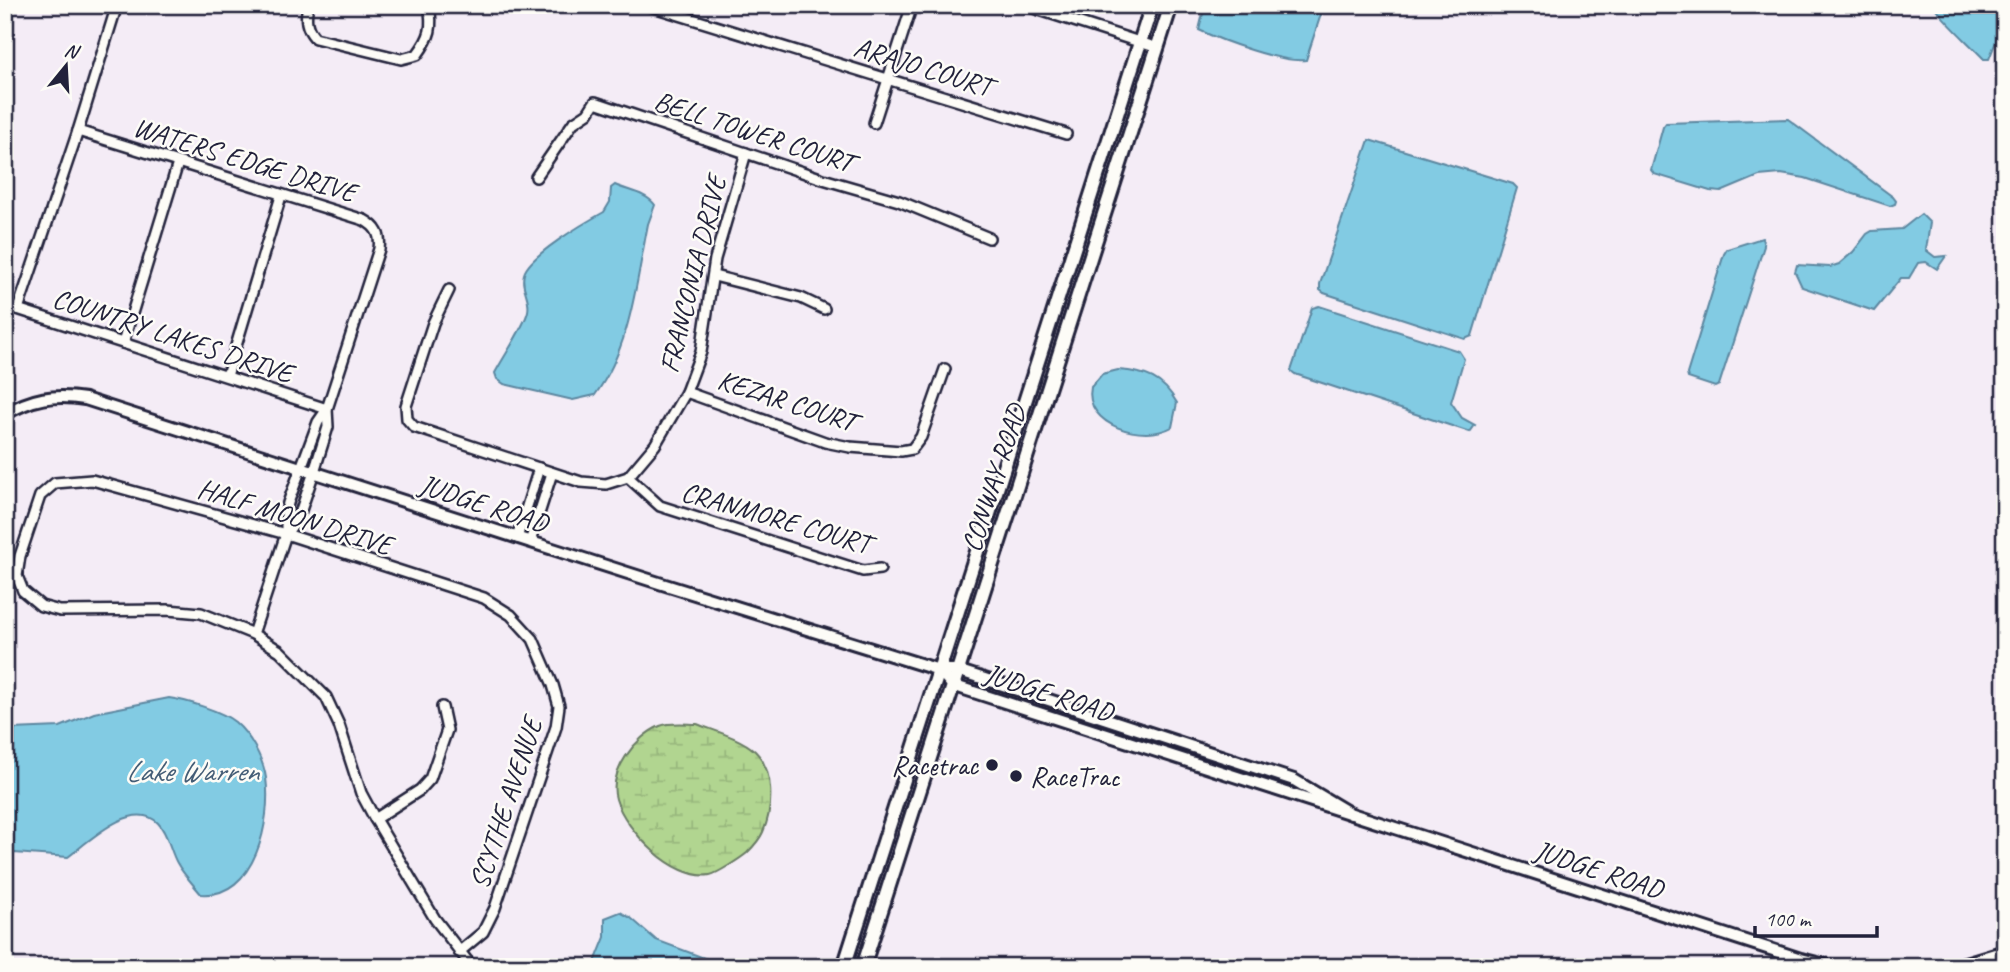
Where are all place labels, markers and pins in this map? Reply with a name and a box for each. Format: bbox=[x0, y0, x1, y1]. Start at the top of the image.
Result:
place label: Racetrac bbox=[891, 748, 980, 783]
marker: Racetrac bbox=[984, 757, 1000, 773]
place label: RaceTrac bbox=[1030, 759, 1121, 794]
marker: RaceTrac bbox=[1008, 768, 1024, 784]

